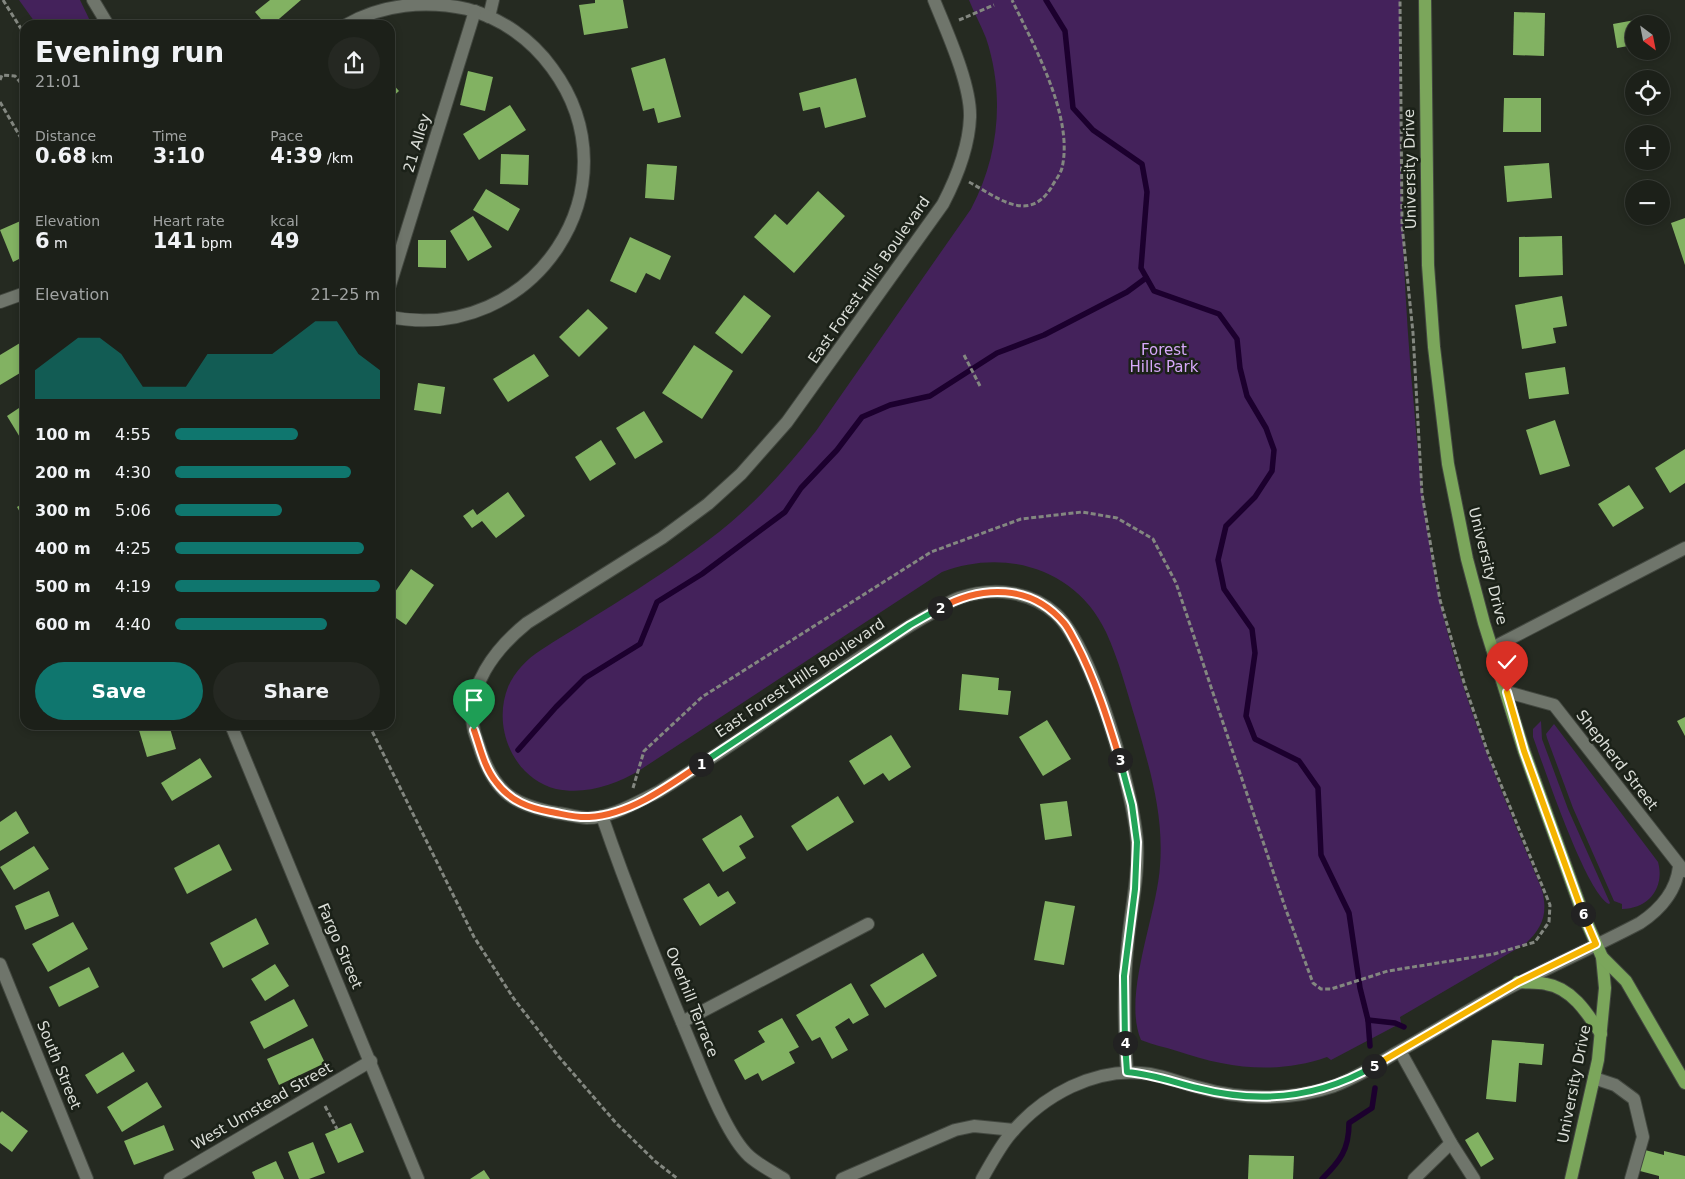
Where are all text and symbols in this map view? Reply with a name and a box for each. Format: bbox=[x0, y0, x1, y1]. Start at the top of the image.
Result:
north arrow bbox=[1625, 15, 1670, 60]
map controls bbox=[1625, 15, 1670, 225]
text: Evening run bbox=[35, 36, 224, 69]
button: share bbox=[328, 37, 380, 89]
button: locate bbox=[1625, 70, 1670, 115]
text: 21:01 bbox=[35, 72, 81, 91]
street label: University Drive bbox=[1400, 109, 1420, 229]
street label: 21 Alley bbox=[400, 111, 434, 175]
button: + bbox=[1625, 125, 1670, 170]
text: Distance bbox=[35, 128, 96, 144]
text: Time bbox=[153, 128, 187, 144]
text: Pace bbox=[270, 128, 303, 144]
text: 0.68 bbox=[35, 144, 87, 168]
text: 3:10 bbox=[153, 144, 205, 168]
text: 4:39 bbox=[270, 144, 323, 168]
text: km bbox=[87, 150, 113, 166]
text: /km bbox=[323, 150, 353, 166]
button: − bbox=[1625, 180, 1670, 225]
street label: East Forest Hills Boulevard bbox=[804, 193, 934, 367]
text: Elevation bbox=[35, 213, 100, 229]
text: Heart rate bbox=[153, 213, 225, 229]
text: kcal bbox=[270, 213, 299, 229]
text: 6 bbox=[35, 229, 50, 253]
text: 141 bbox=[153, 229, 197, 253]
text: 49 bbox=[270, 229, 300, 253]
text: m bbox=[50, 235, 68, 251]
text: bpm bbox=[197, 235, 232, 251]
text: Elevation bbox=[35, 285, 109, 304]
text: 21–25 m bbox=[311, 285, 380, 304]
park label: Forest Hills Park bbox=[1130, 341, 1199, 376]
text: 100 m bbox=[35, 425, 91, 444]
text: 4:55 bbox=[115, 425, 151, 444]
text: 200 m bbox=[35, 463, 91, 482]
text: 4:30 bbox=[115, 463, 151, 482]
text: 300 m bbox=[35, 501, 91, 520]
text: 5:06 bbox=[115, 501, 151, 520]
street label: University Drive bbox=[1465, 505, 1511, 627]
text: 400 m bbox=[35, 539, 91, 558]
text: 4:25 bbox=[115, 539, 151, 558]
text: 500 m bbox=[35, 577, 91, 596]
text: 4:19 bbox=[115, 577, 151, 596]
pin: 2 bbox=[928, 596, 952, 620]
text: 2 bbox=[936, 600, 945, 616]
text: 600 m bbox=[35, 615, 91, 634]
text: 4:40 bbox=[115, 615, 151, 634]
street label: East Forest Hills Boulevard bbox=[712, 615, 888, 741]
pin bbox=[1486, 641, 1528, 692]
icon: check bbox=[1493, 648, 1521, 676]
button: Save bbox=[35, 662, 203, 720]
button: Share bbox=[213, 662, 380, 720]
pin bbox=[453, 679, 495, 730]
icon: arrive bbox=[460, 686, 488, 714]
street label: Shepherd Street bbox=[1572, 706, 1662, 814]
pin: 3 bbox=[1108, 748, 1132, 772]
pin: 1 bbox=[688, 752, 714, 776]
text: 3 bbox=[1116, 752, 1125, 768]
text: 1 bbox=[697, 756, 706, 772]
street label: Fargo Street bbox=[314, 900, 366, 992]
pin: 6 bbox=[1570, 902, 1596, 926]
text: 6 bbox=[1579, 906, 1588, 922]
street label: Overhill Terrace bbox=[662, 944, 722, 1060]
street label: South Street bbox=[33, 1018, 85, 1112]
street label: University Drive bbox=[1554, 1023, 1594, 1145]
pin: 4 bbox=[1112, 1030, 1138, 1056]
text: 4 bbox=[1121, 1035, 1130, 1051]
pin: 5 bbox=[1362, 1054, 1386, 1078]
street label: West Umstead Street bbox=[189, 1058, 336, 1154]
text: 5 bbox=[1370, 1058, 1379, 1074]

